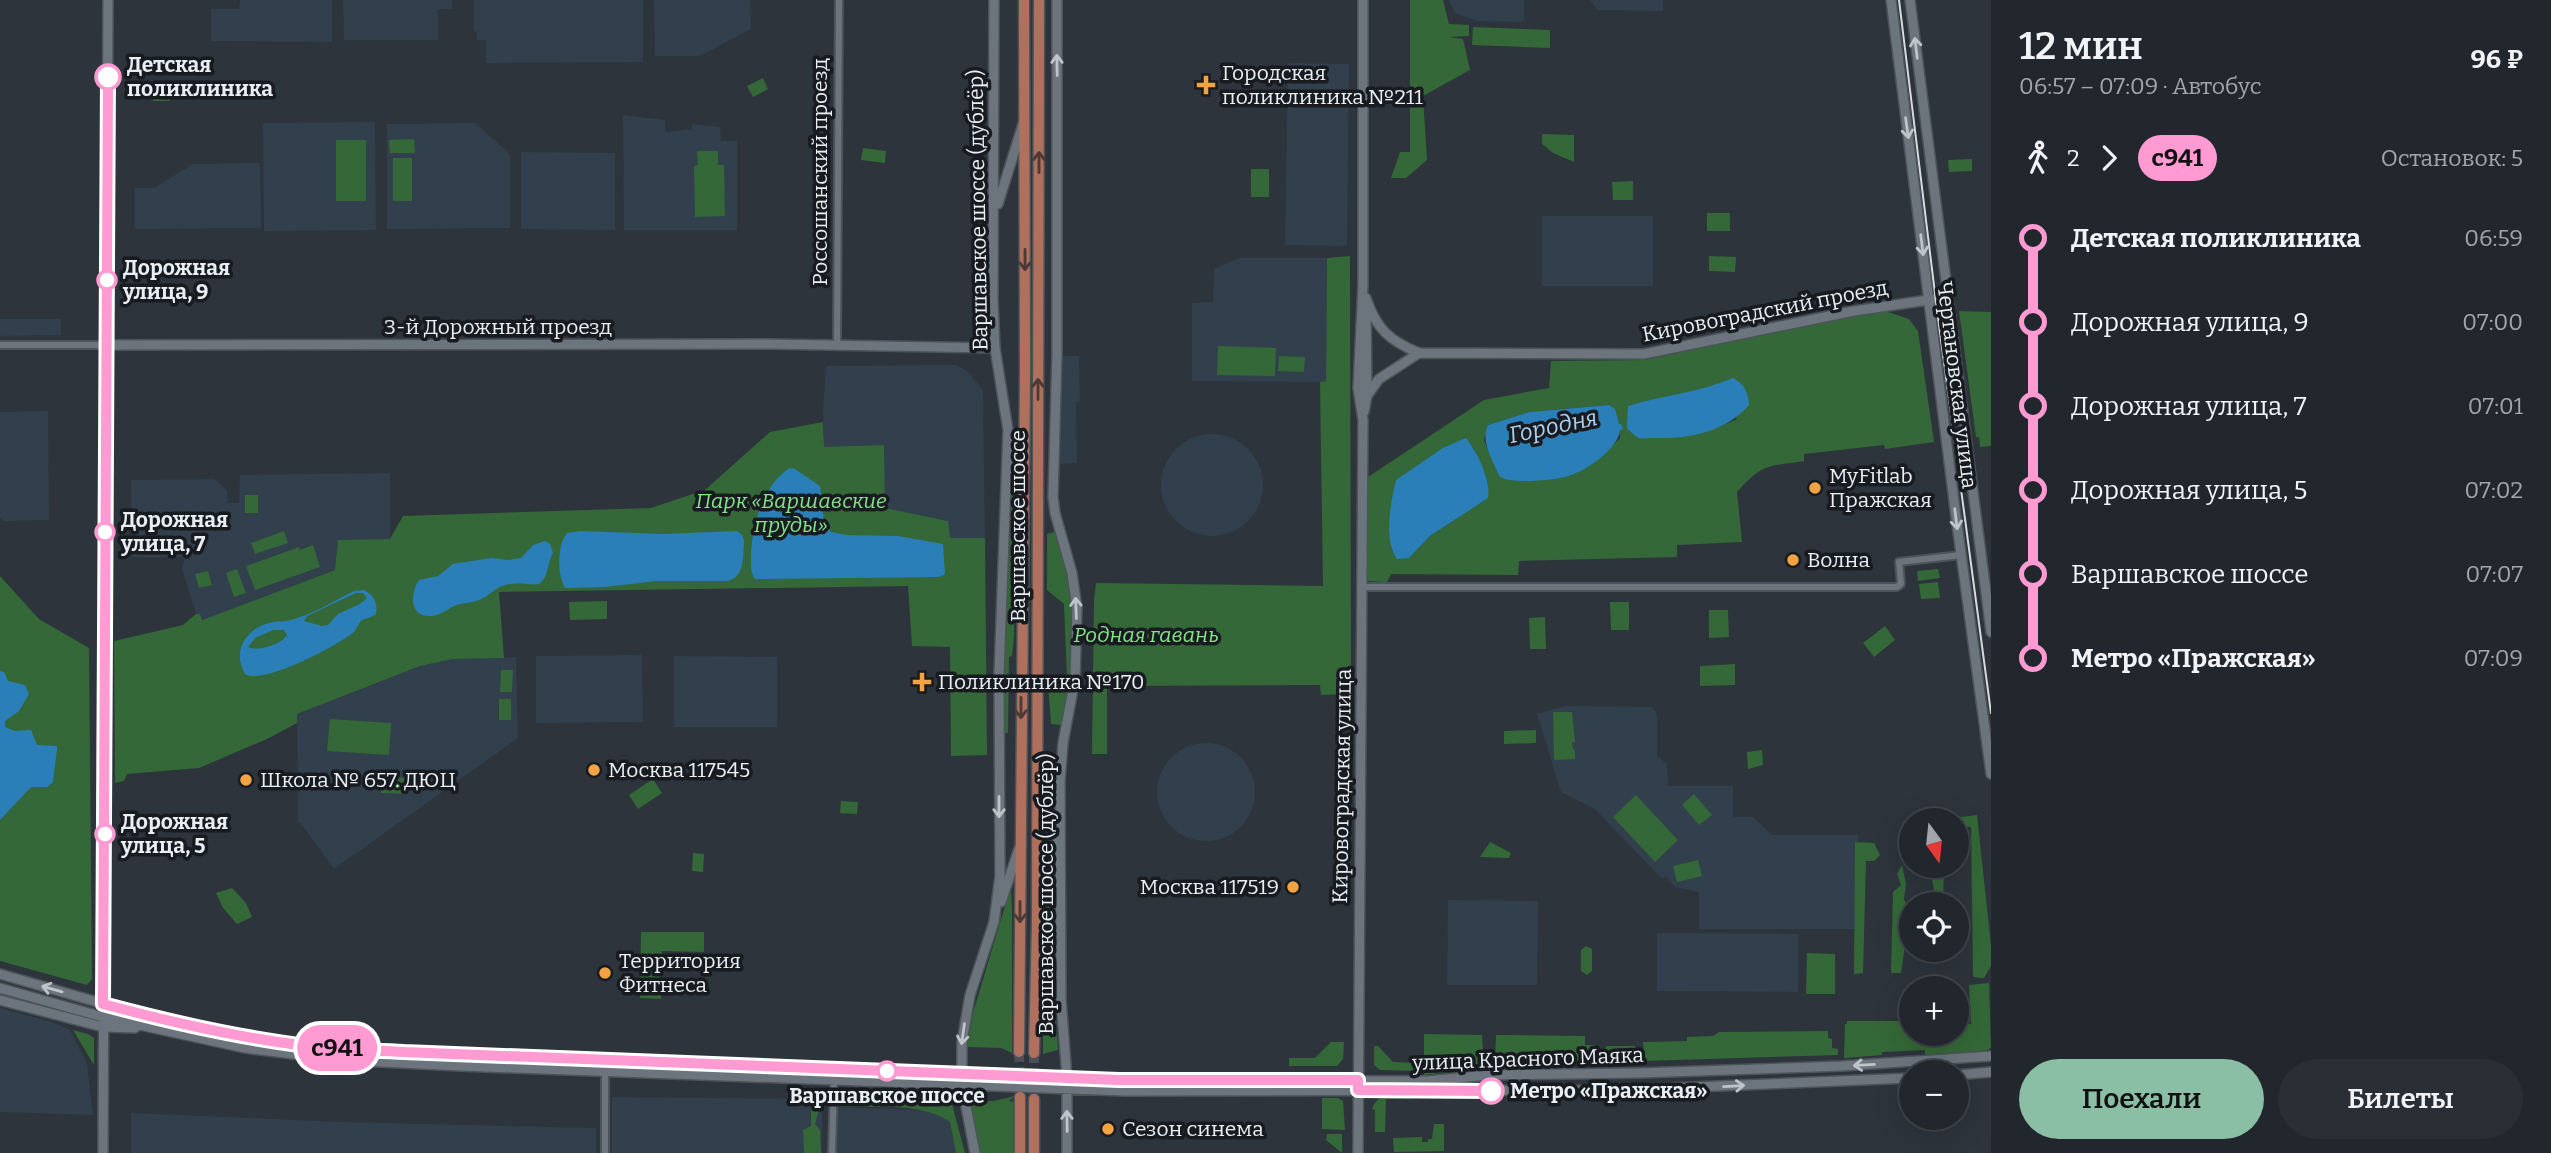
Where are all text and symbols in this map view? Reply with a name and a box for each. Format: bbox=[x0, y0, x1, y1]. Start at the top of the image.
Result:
text: 12 мин bbox=[2019, 23, 2143, 69]
one-way arrow bbox=[1909, 38, 1922, 60]
text: 96 ₽ bbox=[2471, 44, 2523, 75]
place label: Детская поликлиника bbox=[127, 52, 273, 102]
one-way arrow bbox=[1050, 54, 1064, 77]
street label: Россошанский проезд bbox=[807, 58, 833, 286]
place label: Городская поликлиника №211 bbox=[1222, 60, 1423, 110]
marker: Детская поликлиника bbox=[95, 64, 121, 90]
street label: Варшавское шоссе (дублёр) bbox=[963, 69, 993, 351]
text: 06:57 – 07:09 · Автобус bbox=[2019, 72, 2261, 100]
marker: Городская поликлиника №211 bbox=[1196, 75, 1216, 95]
one-way arrow bbox=[1901, 116, 1914, 139]
icon: walk bbox=[2019, 139, 2057, 177]
icon: forward bbox=[2090, 139, 2128, 177]
text: 2 bbox=[2067, 144, 2080, 172]
text: с941 bbox=[2152, 144, 2203, 172]
text: Остановок: 5 bbox=[2381, 144, 2523, 172]
one-way arrow bbox=[1032, 150, 1046, 173]
text: Детская поликлиника bbox=[2071, 223, 2361, 254]
text: 06:59 bbox=[2464, 224, 2523, 252]
one-way arrow bbox=[1915, 233, 1928, 256]
one-way arrow bbox=[1018, 249, 1032, 272]
place label: Дорожная улица, 9 bbox=[122, 255, 230, 305]
marker: Дорожная улица, 9 bbox=[97, 270, 117, 290]
street label: Кировоградский проезд bbox=[1640, 274, 1890, 348]
street label: Чертановская улица bbox=[1931, 280, 1983, 491]
text: Дорожная улица, 9 bbox=[2071, 307, 2309, 338]
text: 07:00 bbox=[2462, 308, 2523, 336]
street label: 3-й Дорожный проезд bbox=[384, 314, 612, 340]
one-way arrow bbox=[1031, 378, 1045, 401]
text: Дорожная улица, 7 bbox=[2071, 391, 2307, 422]
text: 07:01 bbox=[2468, 392, 2523, 420]
water label: Городня bbox=[1506, 403, 1600, 449]
street label: Варшавское шоссе bbox=[1005, 430, 1031, 622]
place label: MyFitlab Пражская bbox=[1829, 463, 1932, 513]
text: Дорожная улица, 5 bbox=[2071, 475, 2307, 506]
text: 07:02 bbox=[2465, 476, 2523, 504]
marker: MyFitlab Пражская bbox=[1807, 480, 1823, 496]
park label: Парк «Варшавские пруды» bbox=[695, 488, 887, 538]
place label: Дорожная улица, 7 bbox=[120, 507, 228, 557]
one-way arrow bbox=[1950, 507, 1963, 530]
marker: Дорожная улица, 7 bbox=[95, 522, 115, 542]
place label: Волна bbox=[1807, 547, 1870, 573]
marker: Волна bbox=[1785, 552, 1801, 568]
text: Варшавское шоссе bbox=[2071, 559, 2308, 590]
text: 07:07 bbox=[2466, 560, 2523, 588]
one-way arrow bbox=[1070, 596, 1083, 619]
park label: Родная гавань bbox=[1073, 622, 1219, 648]
text: Метро «Пражская» bbox=[2071, 643, 2316, 674]
text: 07:09 bbox=[2464, 644, 2523, 672]
street label: Кировоградская улица bbox=[1327, 668, 1357, 904]
place label: Поликлиника №170 bbox=[938, 669, 1145, 695]
marker: Поликлиника №170 bbox=[912, 672, 932, 692]
one-way arrow bbox=[1014, 697, 1028, 720]
street label: Варшавское шоссе (дублёр) bbox=[1033, 753, 1059, 1035]
place label: Москва 117545 bbox=[608, 757, 750, 783]
marker: Москва 117545 bbox=[586, 762, 602, 778]
place label: Школа № 657. ДЮЦ bbox=[260, 767, 456, 793]
marker: Школа № 657. ДЮЦ bbox=[238, 772, 254, 788]
one-way arrow bbox=[992, 795, 1006, 818]
north arrow bbox=[1899, 808, 1969, 878]
map controls bbox=[1899, 808, 1969, 1130]
place label: Дорожная улица, 5 bbox=[120, 809, 228, 859]
marker: Дорожная улица, 5 bbox=[95, 824, 115, 844]
place label: Москва 117519 bbox=[1140, 874, 1279, 900]
marker: Москва 117519 bbox=[1285, 879, 1301, 895]
button: locate bbox=[1899, 892, 1969, 962]
one-way arrow bbox=[1013, 900, 1027, 923]
place label: Территория Фитнеса bbox=[619, 948, 741, 998]
marker: Территория Фитнеса bbox=[597, 965, 613, 981]
button: + bbox=[1899, 976, 1969, 1046]
one-way arrow bbox=[41, 982, 63, 995]
one-way arrow bbox=[956, 1022, 969, 1045]
line badge: с941 bbox=[288, 1025, 386, 1071]
text: с941 bbox=[311, 1034, 363, 1062]
street label: улица Красного Маяка bbox=[1411, 1042, 1645, 1076]
one-way arrow bbox=[1853, 1058, 1876, 1071]
button: Поехали bbox=[2019, 1059, 2264, 1139]
button: Билеты bbox=[2278, 1059, 2523, 1139]
button: − bbox=[1899, 1060, 1969, 1130]
marker: Варшавское шоссе bbox=[877, 1061, 897, 1081]
marker: Метро «Пражская» bbox=[1478, 1078, 1504, 1104]
place label: Метро «Пражская» bbox=[1510, 1078, 1708, 1104]
one-way arrow bbox=[1722, 1080, 1745, 1093]
place label: Варшавское шоссе bbox=[789, 1083, 985, 1109]
one-way arrow bbox=[1060, 1110, 1073, 1133]
place label: Сезон синема bbox=[1122, 1116, 1264, 1142]
marker: Сезон синема bbox=[1100, 1121, 1116, 1137]

